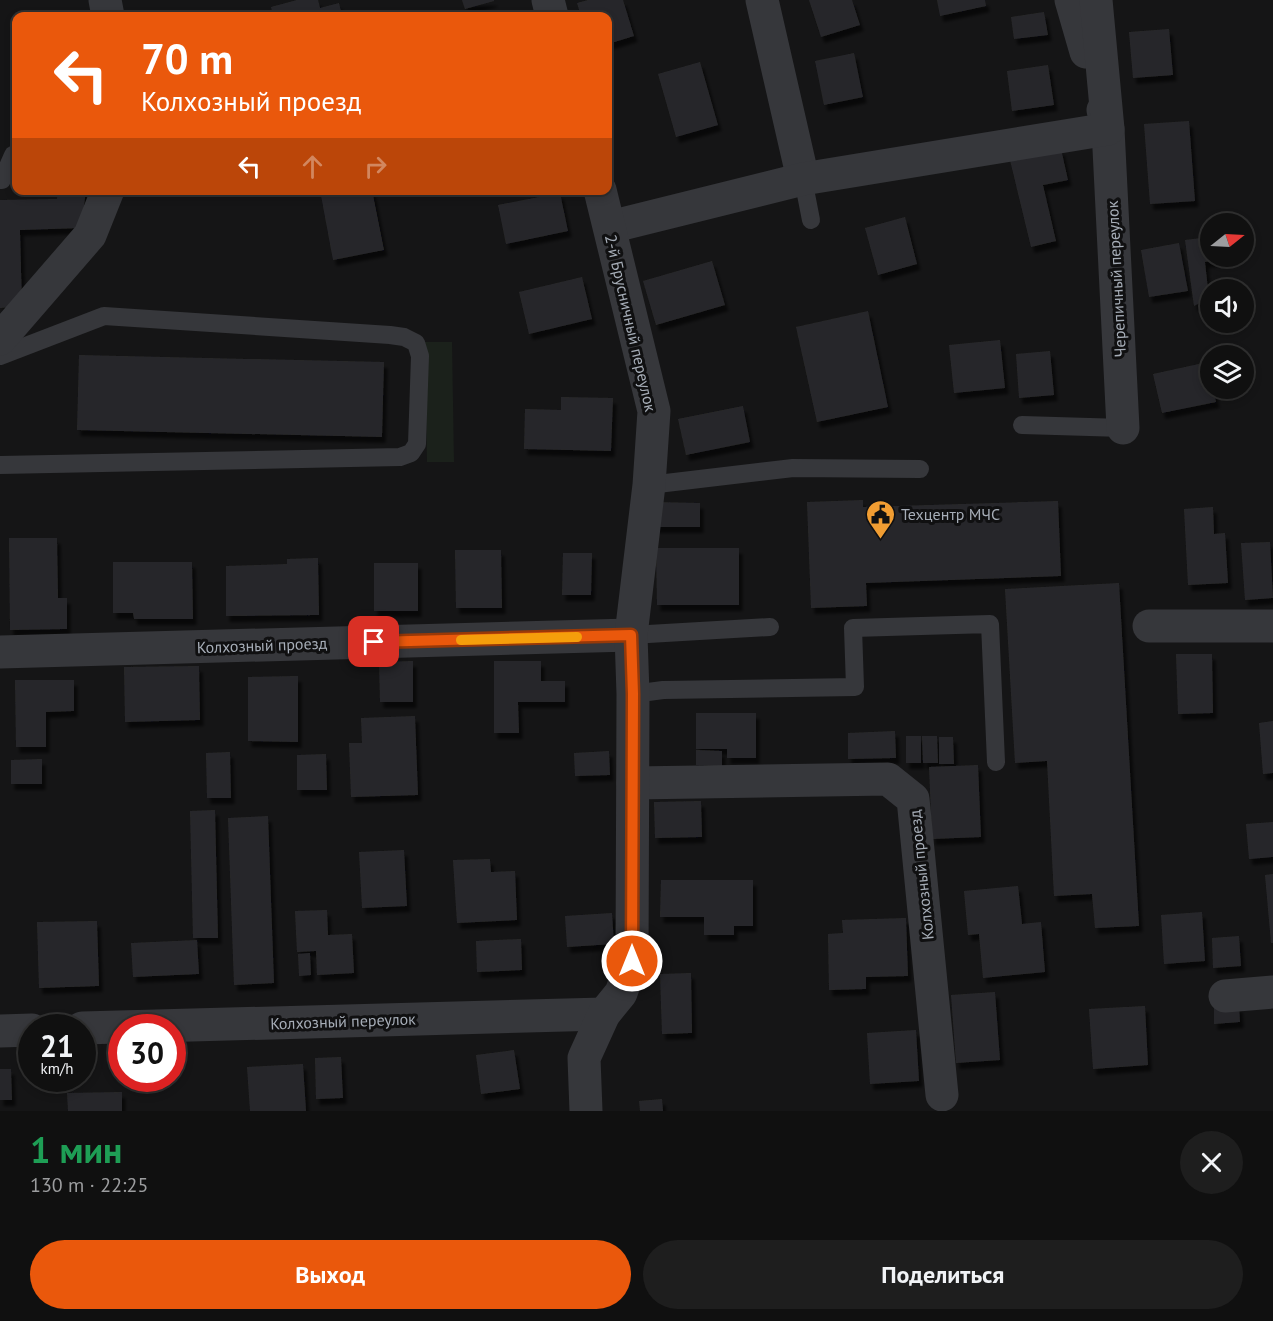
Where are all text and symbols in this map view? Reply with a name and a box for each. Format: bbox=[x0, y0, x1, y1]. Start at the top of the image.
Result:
text: 70 m bbox=[141, 31, 233, 86]
icon: left bbox=[42, 36, 120, 114]
text: Колхозный проезд bbox=[141, 84, 361, 118]
icon: left bbox=[233, 150, 266, 183]
icon: ahead bbox=[296, 150, 329, 183]
icon: right bbox=[359, 150, 392, 183]
street label: Черепичный переулок bbox=[1102, 200, 1130, 358]
north arrow bbox=[1200, 213, 1254, 267]
map controls bbox=[1200, 213, 1254, 399]
street label: 2-й Брусничный переулок bbox=[601, 232, 661, 414]
button: sound bbox=[1200, 279, 1254, 333]
button: layers bbox=[1200, 345, 1254, 399]
public building icon: Техцентр МЧС bbox=[864, 498, 896, 540]
place label: Техцентр МЧС bbox=[901, 504, 1000, 524]
pin bbox=[348, 616, 399, 667]
icon: arrive bbox=[357, 625, 390, 658]
street label: Колхозный проезд bbox=[196, 633, 328, 657]
street label: Колхозный проезд bbox=[904, 809, 938, 941]
position arrow bbox=[600, 929, 664, 993]
street label: Колхозный переулок bbox=[270, 1008, 416, 1034]
speed limit sign: 30 bbox=[108, 1014, 186, 1092]
text: 21 bbox=[40, 1026, 74, 1065]
text: km/h bbox=[41, 1059, 73, 1078]
text: 1 мин bbox=[30, 1126, 122, 1173]
button: close bbox=[1180, 1131, 1243, 1194]
text: 130 m · 22:25 bbox=[30, 1172, 148, 1198]
button: Выход bbox=[30, 1240, 631, 1309]
button: Поделиться bbox=[643, 1240, 1243, 1309]

